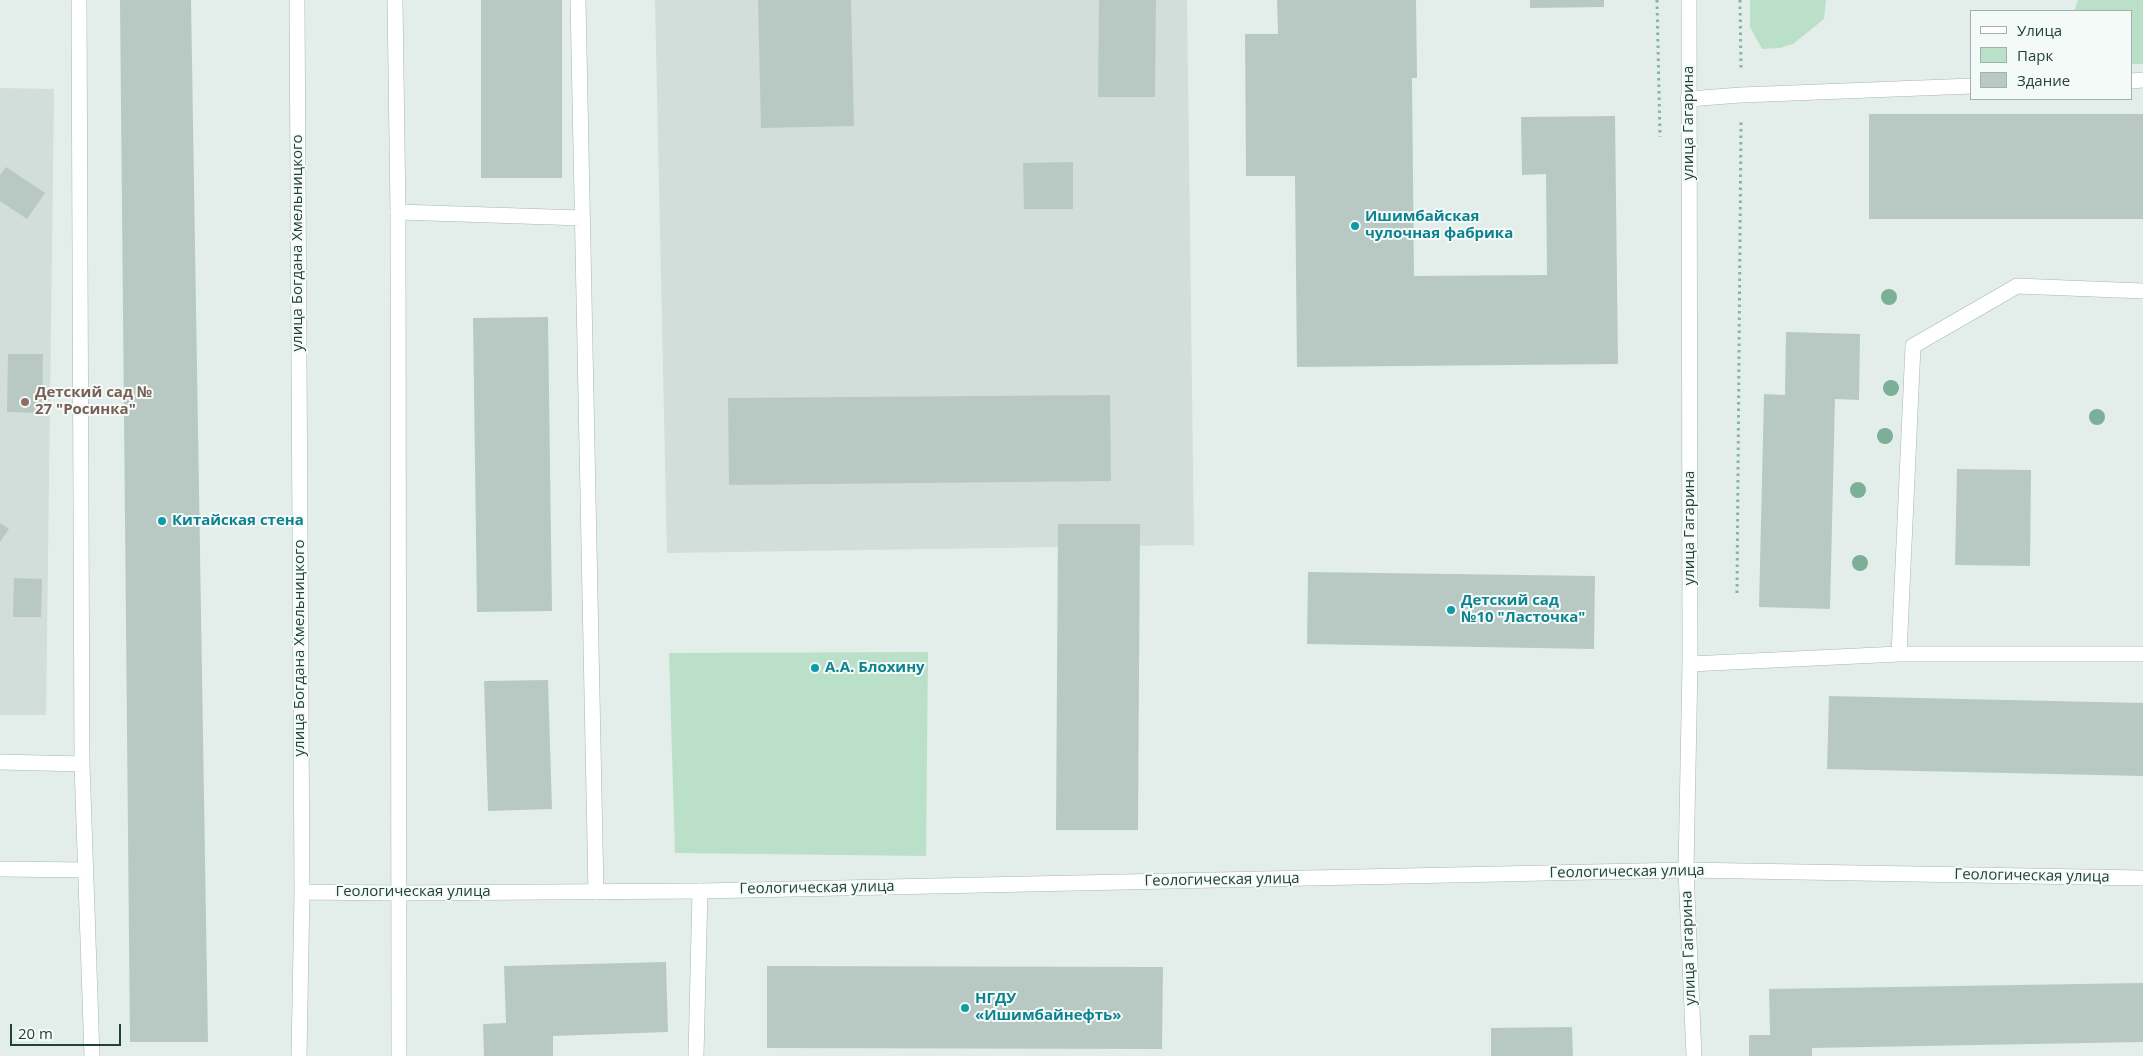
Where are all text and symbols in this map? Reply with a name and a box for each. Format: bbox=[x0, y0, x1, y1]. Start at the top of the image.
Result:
legend bbox=[1970, 10, 2133, 100]
text: Улица bbox=[2017, 20, 2062, 40]
text: Парк bbox=[2017, 45, 2053, 65]
street label: улица Гагарина bbox=[1680, 66, 1698, 180]
text: Здание bbox=[2017, 70, 2070, 90]
street label: улица Богдана Хмельницкого bbox=[289, 135, 307, 351]
place label: Ишимбайская чулочная фабрика bbox=[1365, 208, 1513, 243]
marker: Ишимбайская чулочная фабрика bbox=[1349, 220, 1361, 232]
place label: Детский сад № 27 "Росинка" bbox=[35, 384, 152, 419]
marker: Детский сад № 27 "Росинка" bbox=[19, 396, 31, 408]
street label: улица Гагарина bbox=[1681, 471, 1699, 585]
place label: Китайская стена bbox=[172, 512, 304, 530]
marker: Китайская стена bbox=[156, 515, 168, 527]
street label: улица Богдана Хмельницкого bbox=[291, 540, 309, 756]
place label: Детский сад №10 "Ласточка" bbox=[1461, 592, 1585, 627]
marker: Детский сад №10 "Ласточка" bbox=[1445, 604, 1457, 616]
place label: А.А. Блохину bbox=[825, 659, 925, 677]
marker: А.А. Блохину bbox=[809, 662, 821, 674]
street label: Геологическая улица bbox=[1549, 862, 1705, 882]
street label: Геологическая улица bbox=[1954, 866, 2110, 886]
street label: Геологическая улица bbox=[1144, 870, 1300, 890]
street label: Геологическая улица bbox=[739, 878, 895, 898]
street label: Геологическая улица bbox=[335, 883, 491, 901]
street label: улица Гагарина bbox=[1678, 890, 1700, 1006]
place label: НГДУ «Ишимбайнефть» bbox=[975, 990, 1122, 1025]
marker: НГДУ «Ишимбайнефть» bbox=[959, 1002, 971, 1014]
scale bar bbox=[12, 1014, 124, 1046]
text: 20 m bbox=[18, 1023, 53, 1043]

